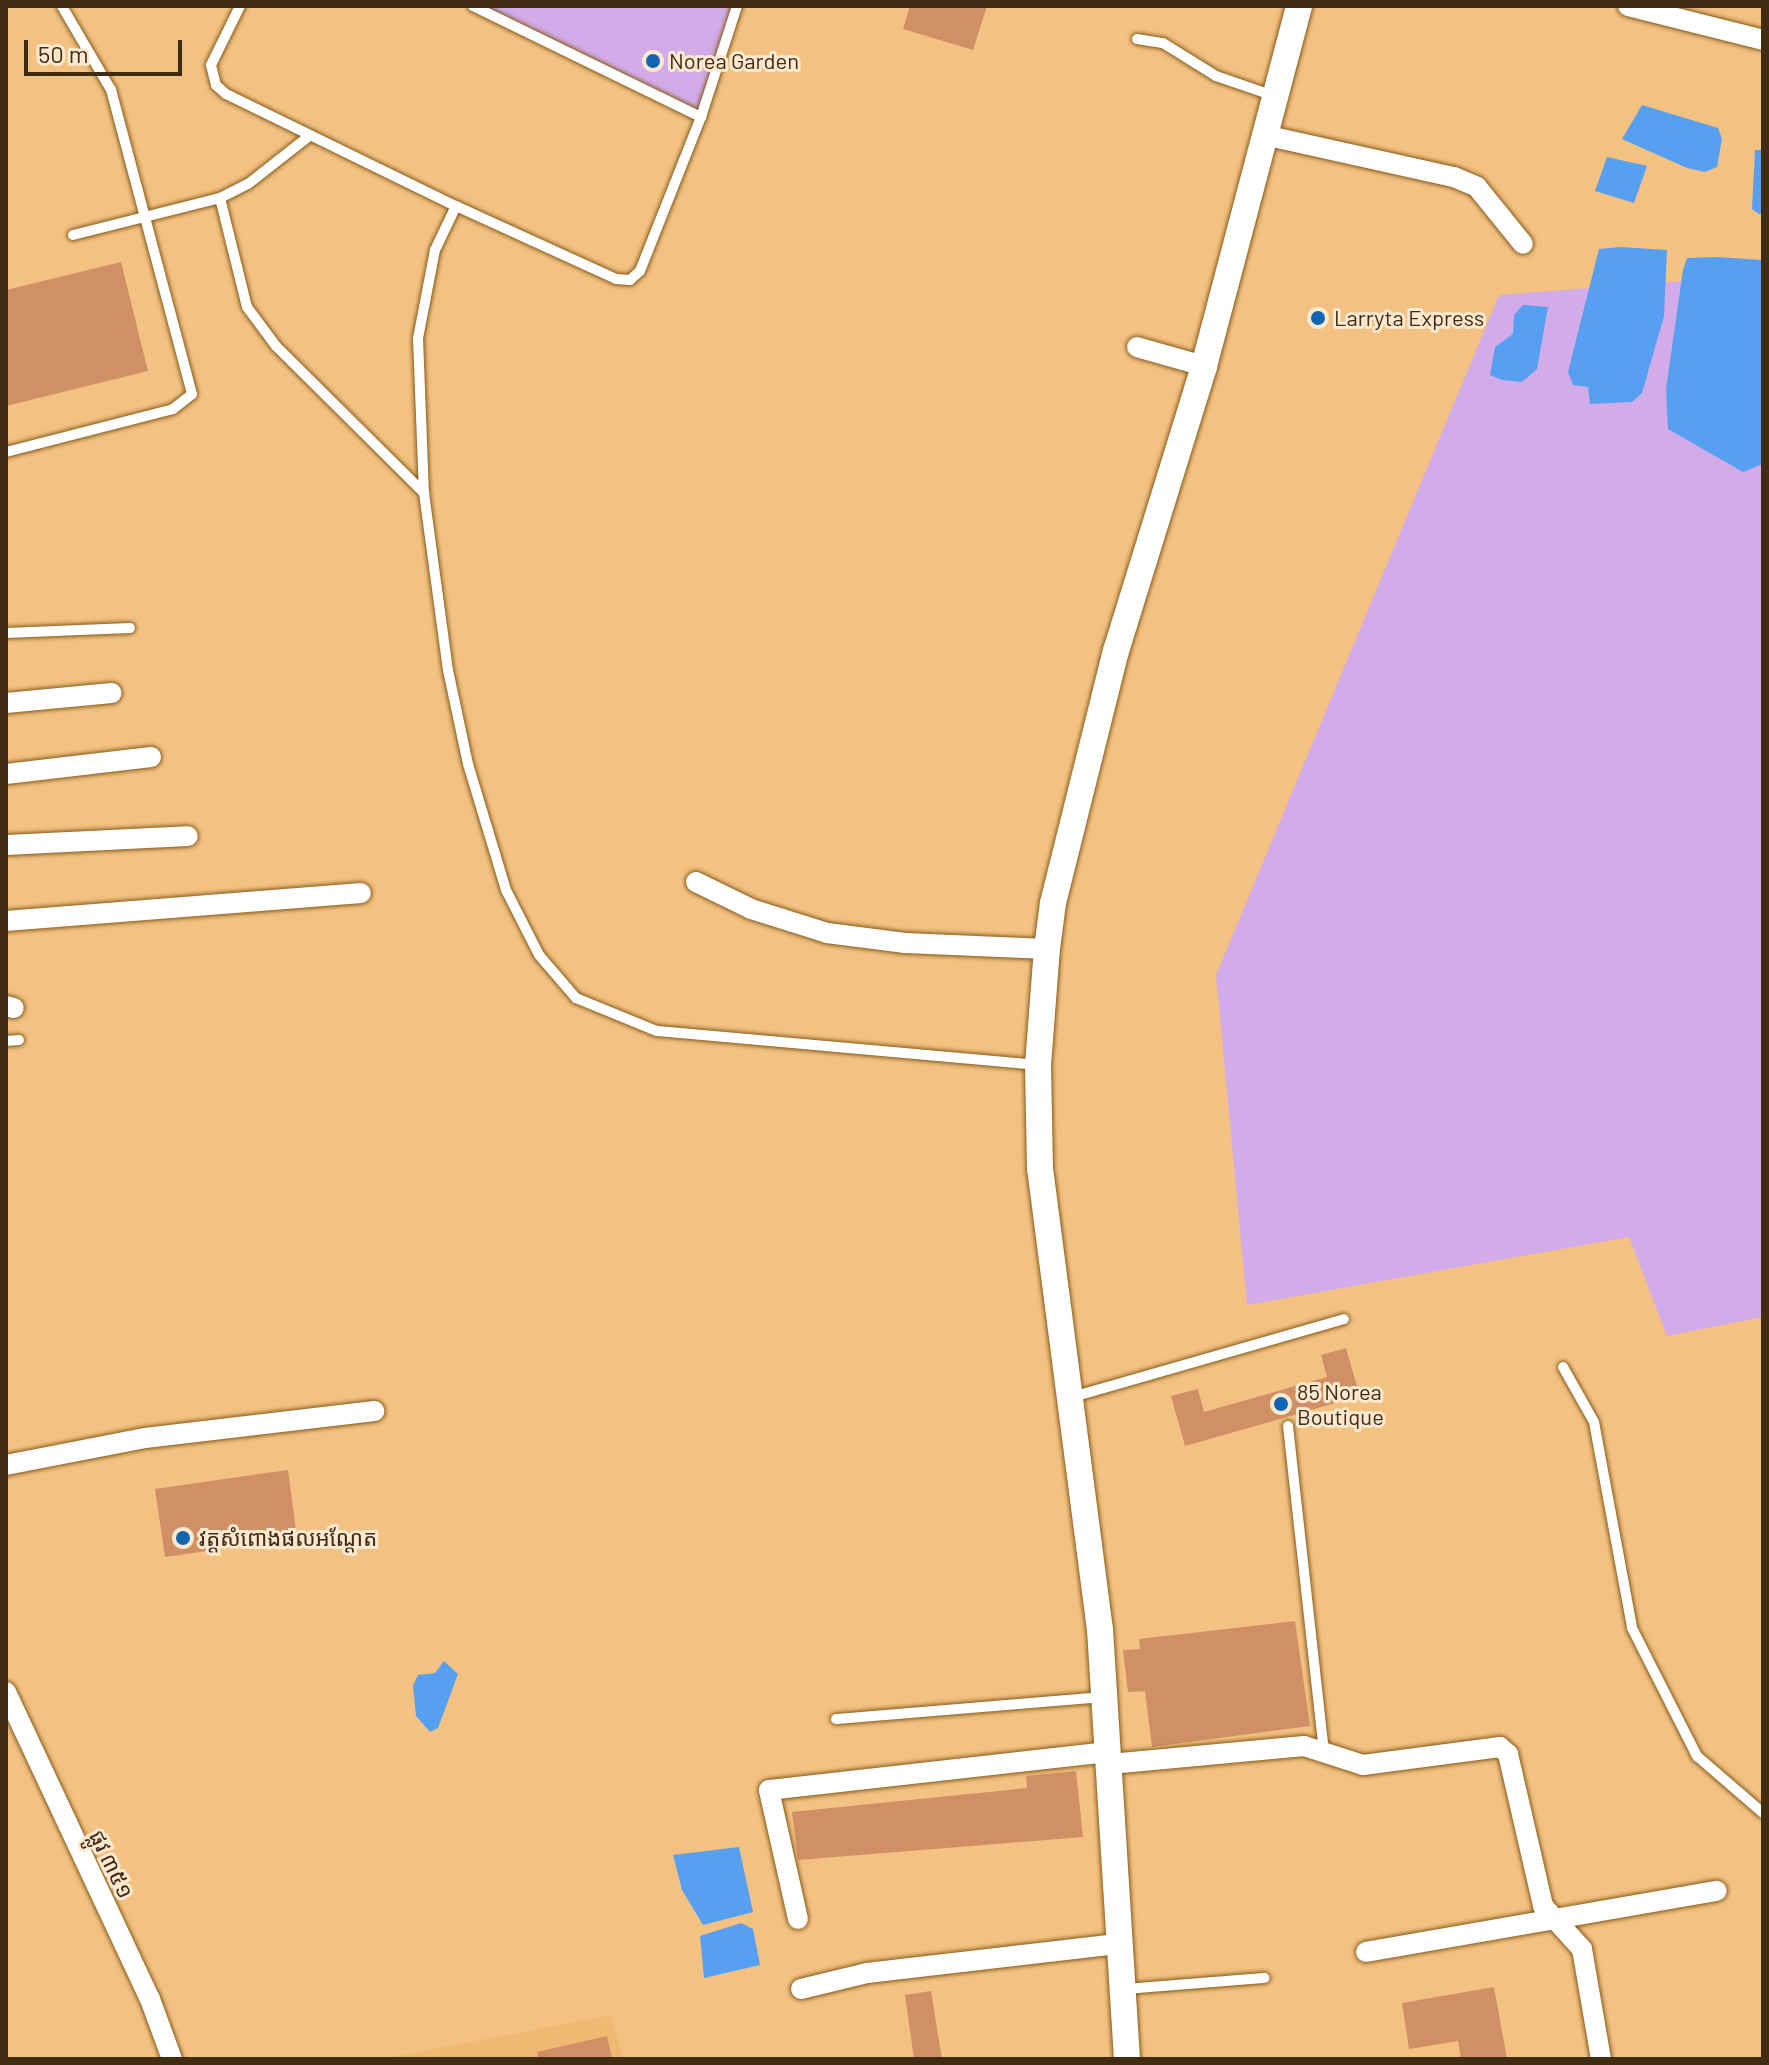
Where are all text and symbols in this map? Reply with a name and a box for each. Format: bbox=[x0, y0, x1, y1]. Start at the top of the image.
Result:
scale bar bbox=[28, 24, 186, 74]
text: 50 m bbox=[38, 39, 89, 68]
place label: Norea Garden bbox=[669, 48, 799, 74]
marker: Norea Garden bbox=[644, 52, 662, 70]
place label: Larryta Express bbox=[1334, 305, 1484, 331]
marker: Larryta Express bbox=[1309, 309, 1327, 327]
place label: 85 Norea Boutique bbox=[1297, 1378, 1384, 1430]
marker: 85 Norea Boutique bbox=[1272, 1395, 1290, 1413]
place label: វត្តសំពោងផលអណ្តែត bbox=[199, 1525, 377, 1551]
marker: វត្តសំពោងផលអណ្តែត bbox=[174, 1529, 192, 1547]
street label: ផ្លូវ ៣៥១ bbox=[84, 1826, 140, 1902]

